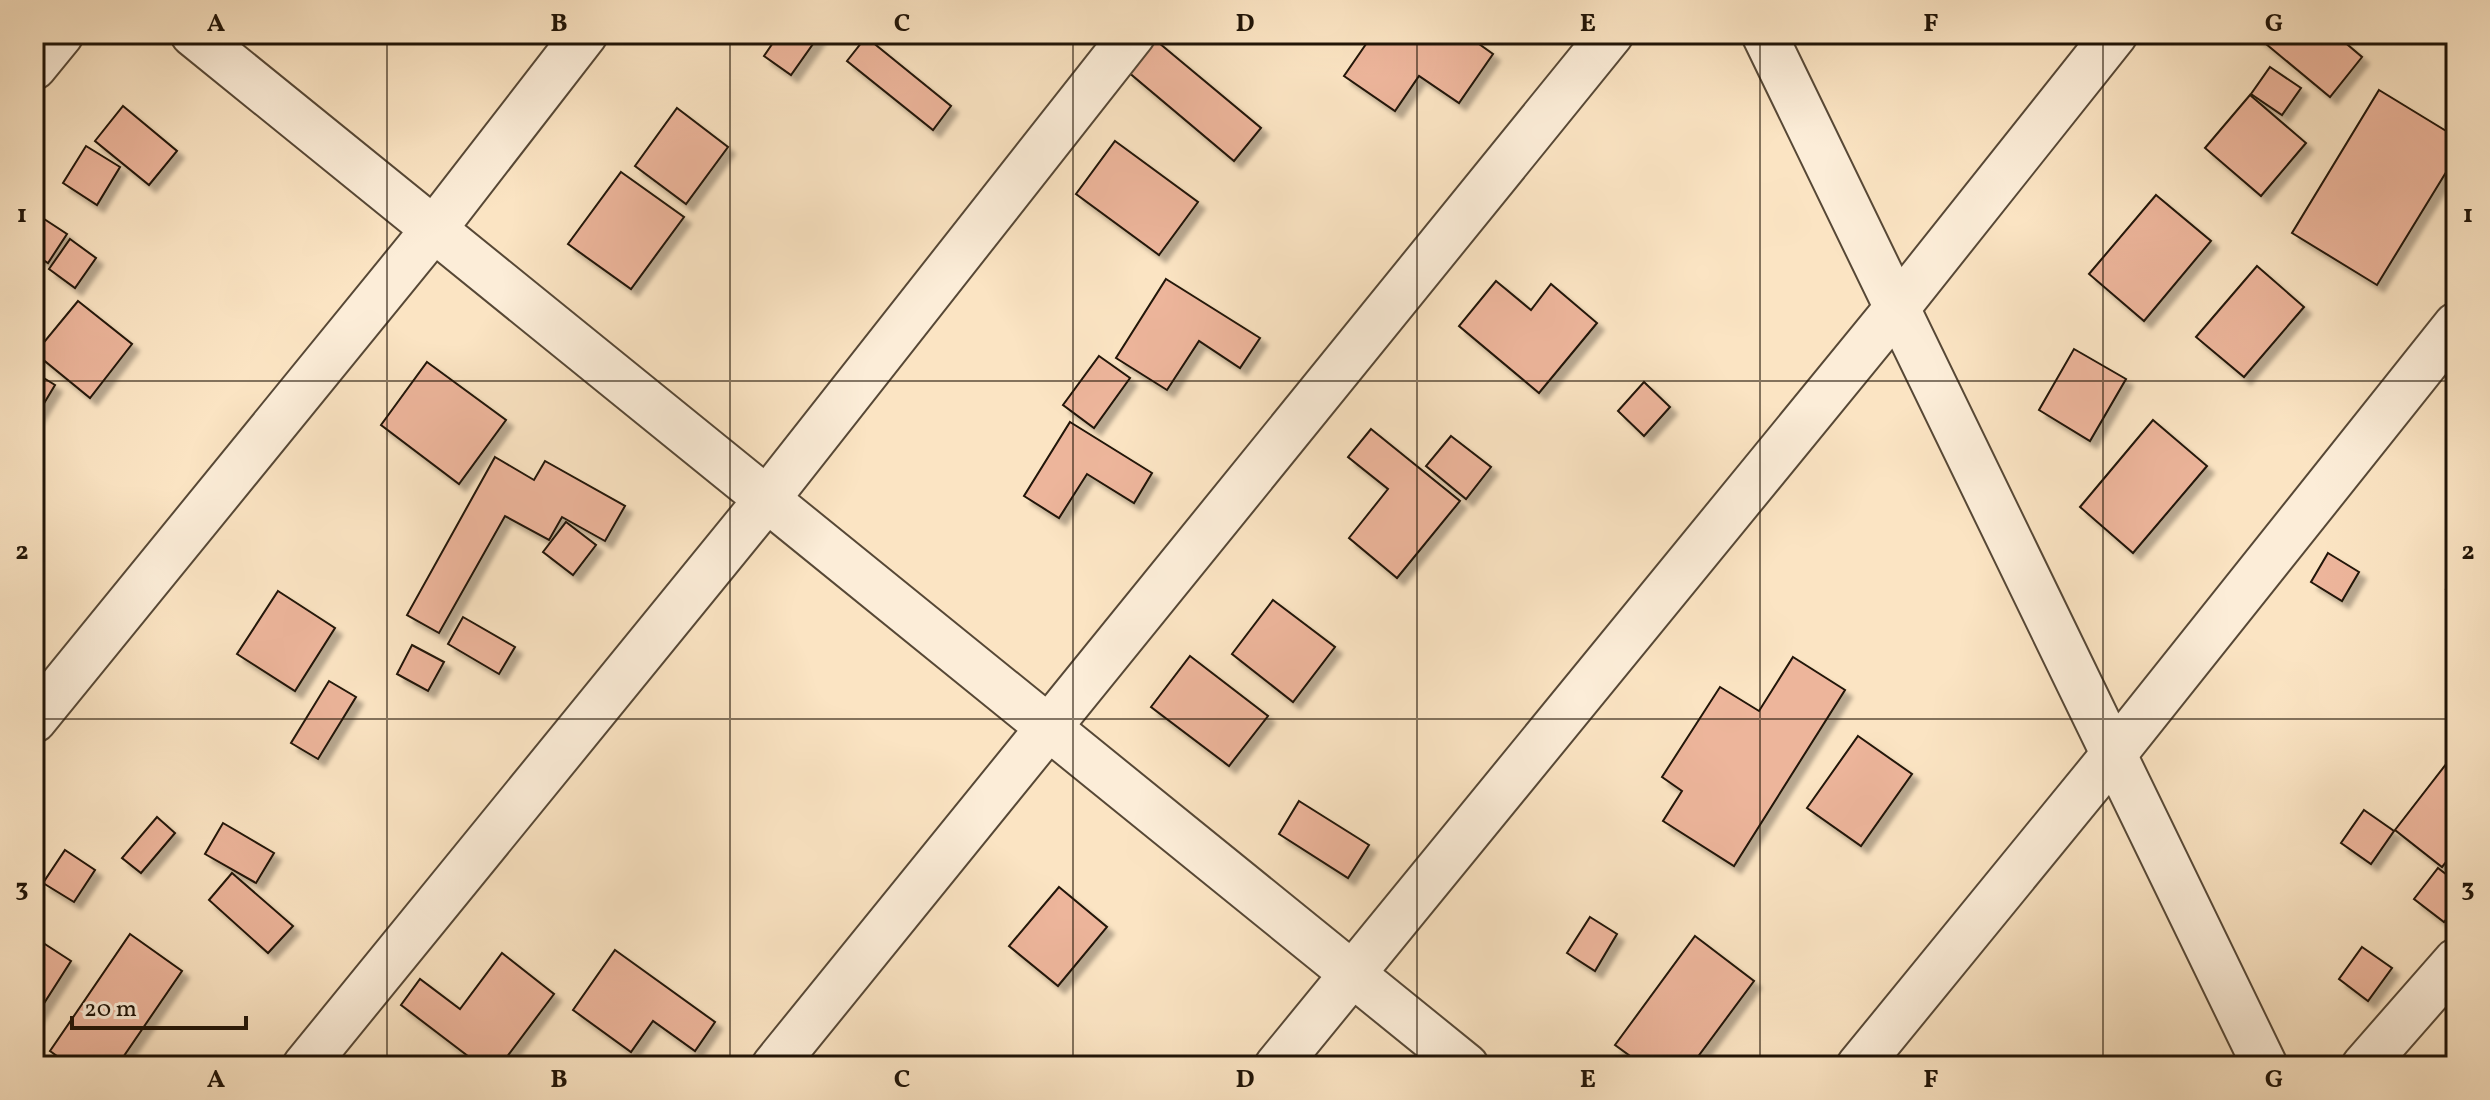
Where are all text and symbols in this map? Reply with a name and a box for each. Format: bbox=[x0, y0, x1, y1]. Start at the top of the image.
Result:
text: A bbox=[207, 6, 226, 42]
text: B bbox=[550, 6, 568, 42]
text: C bbox=[894, 6, 910, 42]
text: D bbox=[1235, 6, 1255, 42]
text: E bbox=[1580, 6, 1596, 42]
text: F bbox=[1923, 6, 1939, 42]
text: G bbox=[2265, 6, 2283, 42]
text: 1 bbox=[17, 197, 27, 233]
text: 1 bbox=[2463, 197, 2473, 233]
text: 2 bbox=[15, 534, 29, 570]
text: 2 bbox=[2461, 534, 2475, 570]
text: 3 bbox=[15, 871, 29, 907]
text: 3 bbox=[2461, 871, 2475, 907]
scale bar bbox=[72, 980, 246, 1030]
text: 20 m bbox=[84, 993, 137, 1027]
text: A bbox=[207, 1062, 226, 1098]
text: B bbox=[550, 1062, 568, 1098]
text: C bbox=[894, 1062, 910, 1098]
text: D bbox=[1235, 1062, 1255, 1098]
text: E bbox=[1580, 1062, 1596, 1098]
text: F bbox=[1923, 1062, 1939, 1098]
text: G bbox=[2265, 1062, 2283, 1098]

